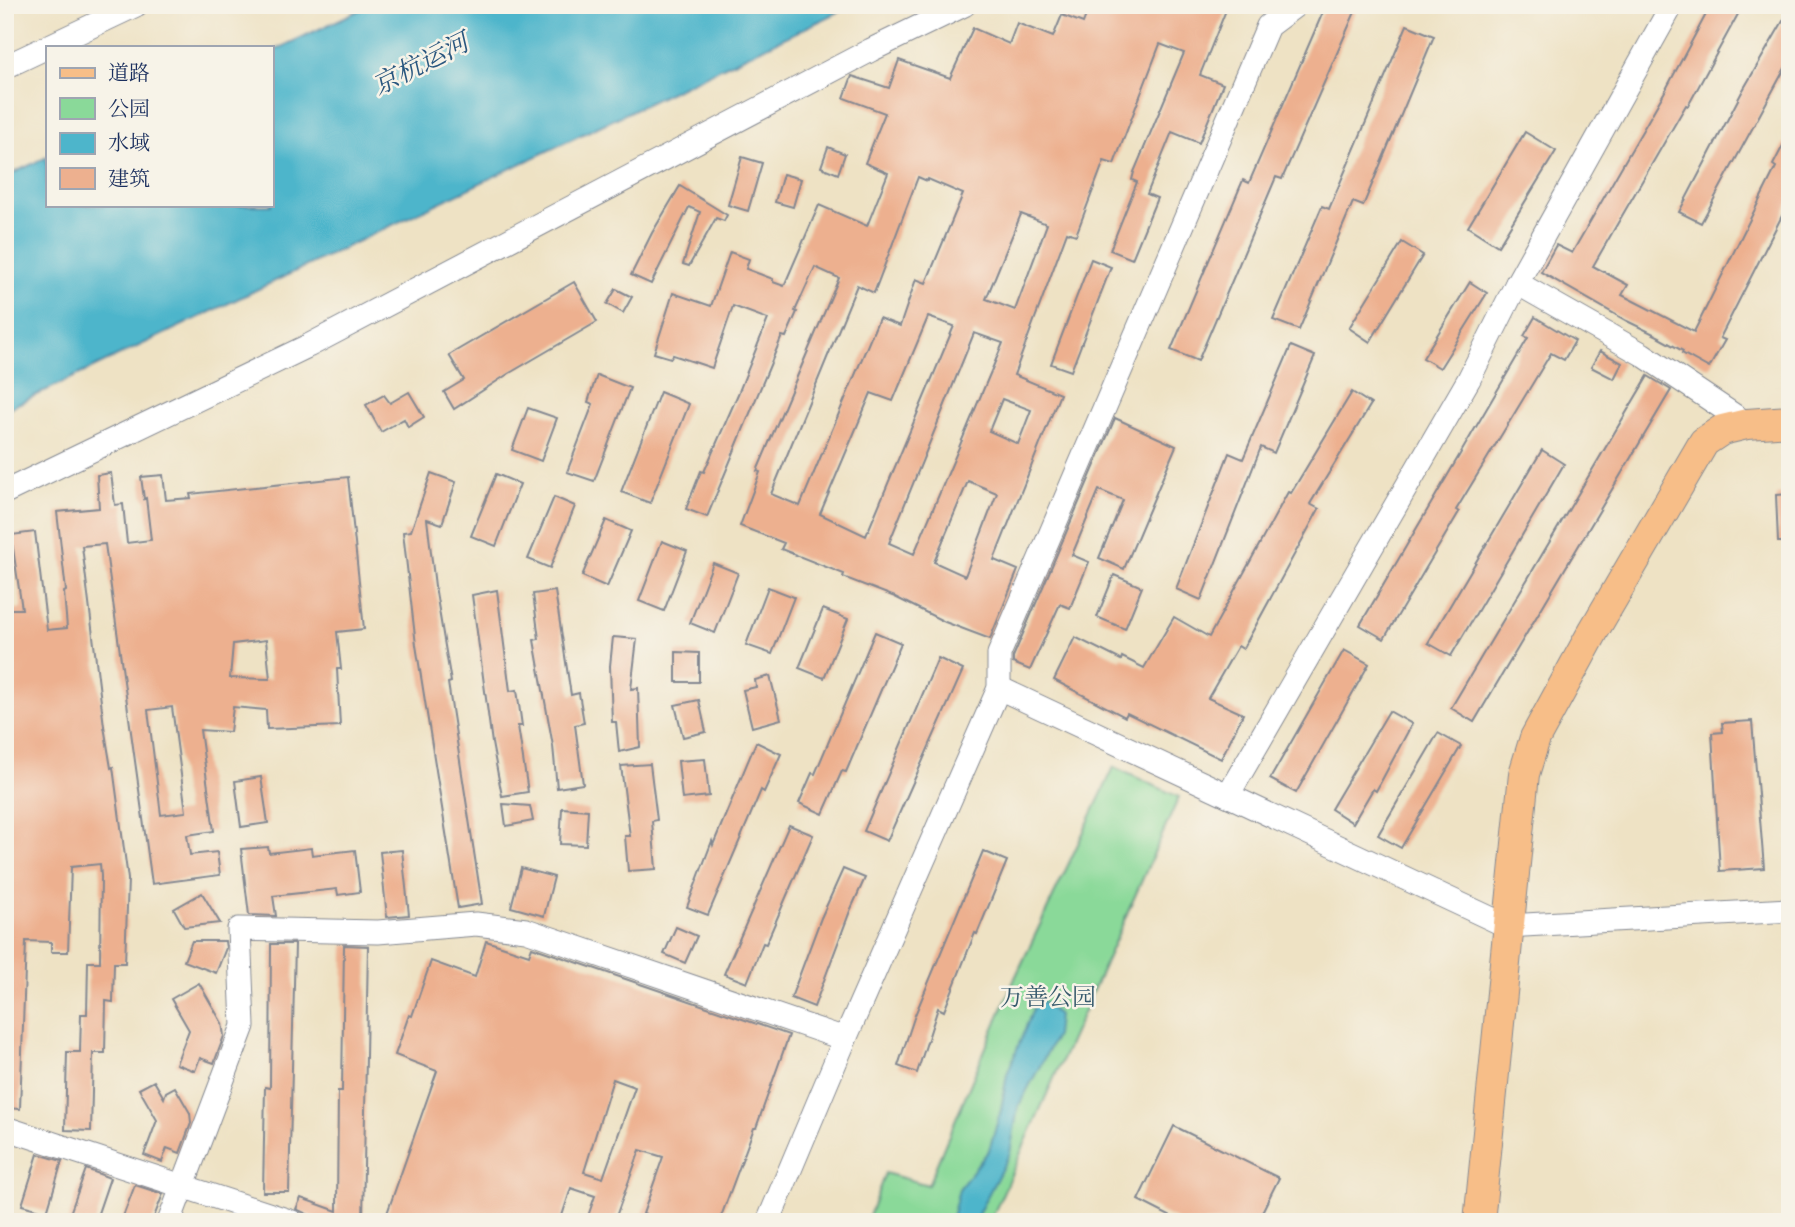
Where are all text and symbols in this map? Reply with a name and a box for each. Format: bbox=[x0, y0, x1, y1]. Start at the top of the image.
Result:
water label: 京杭运河 bbox=[367, 25, 478, 103]
legend bbox=[46, 46, 273, 206]
text: 道路 bbox=[108, 61, 150, 88]
text: 公园 bbox=[108, 97, 150, 124]
text: 水域 bbox=[108, 131, 150, 158]
text: 建筑 bbox=[108, 167, 150, 194]
park label: 万善公园 bbox=[1000, 983, 1096, 1014]

